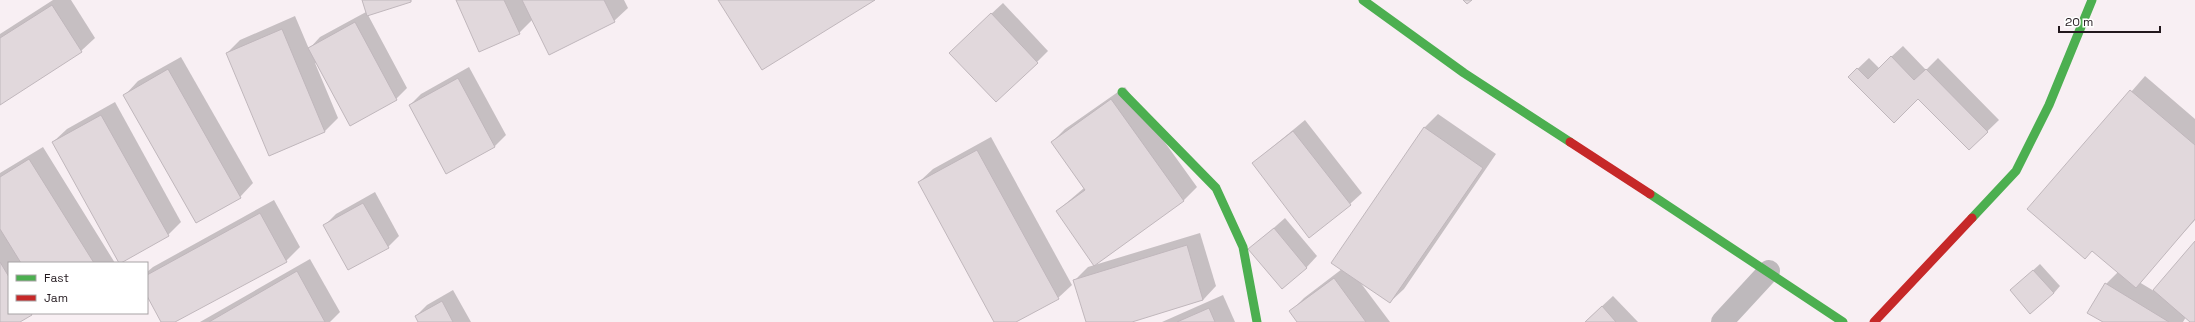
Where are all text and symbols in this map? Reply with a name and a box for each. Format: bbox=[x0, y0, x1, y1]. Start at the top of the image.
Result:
scale bar bbox=[2059, 8, 2160, 34]
text: 20 m bbox=[2065, 14, 2093, 30]
legend bbox=[8, 262, 148, 314]
text: Fast bbox=[44, 270, 69, 286]
text: Jam bbox=[44, 290, 68, 306]

